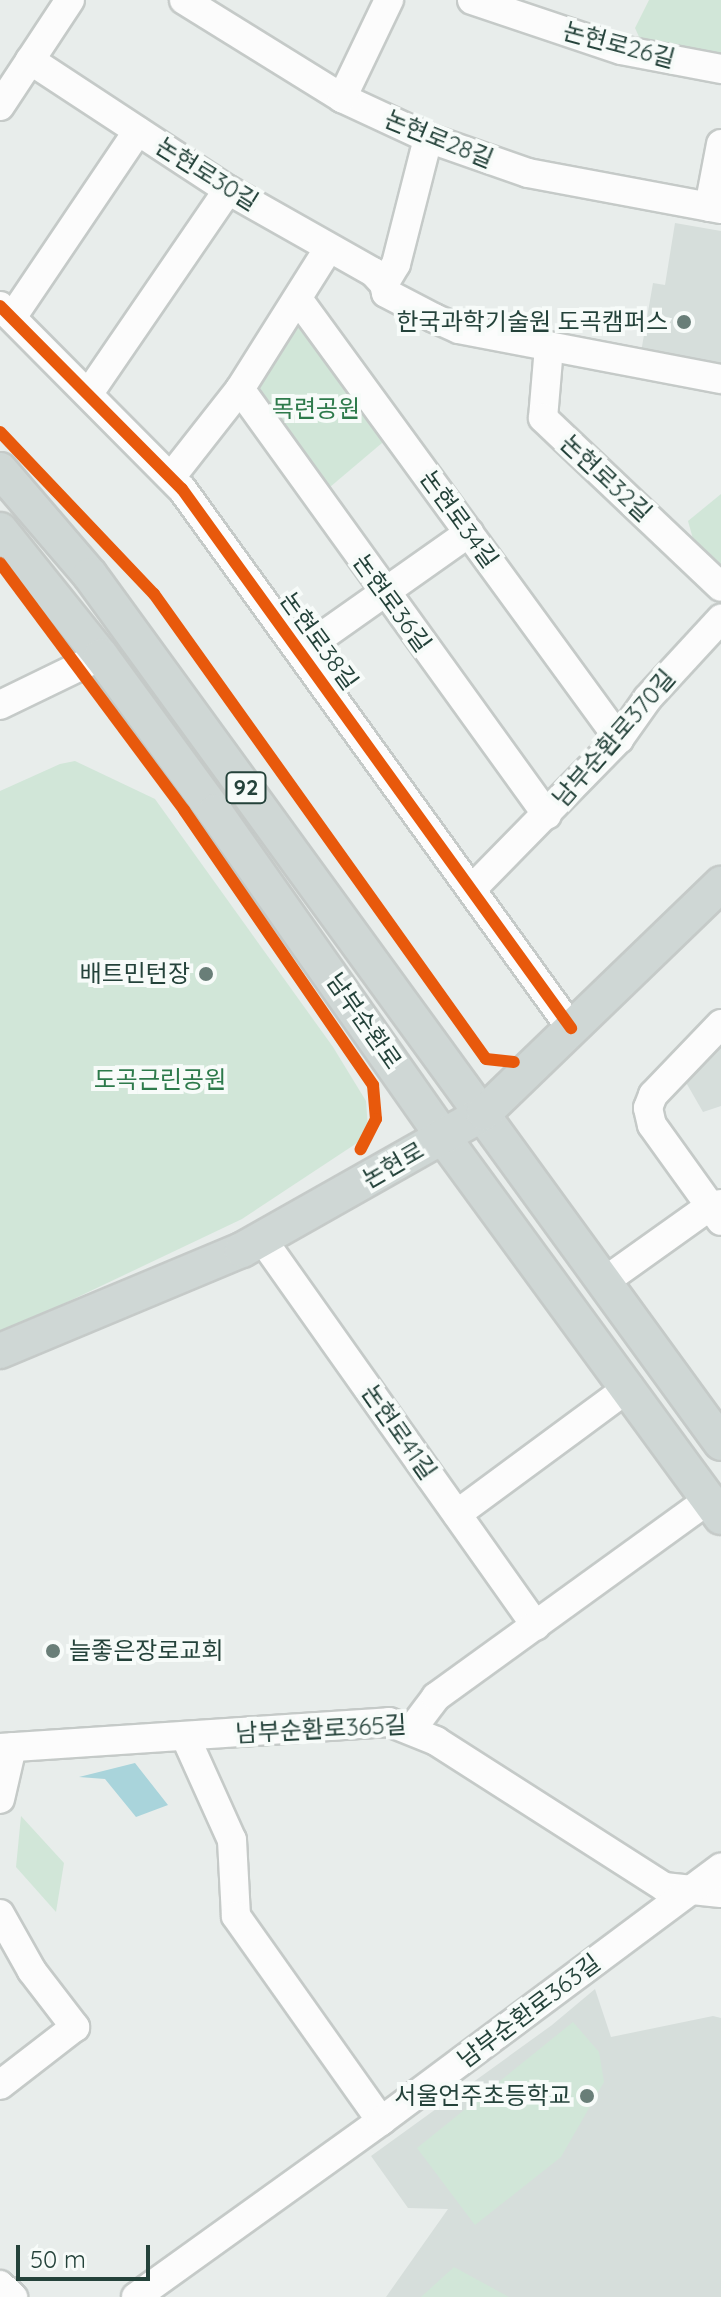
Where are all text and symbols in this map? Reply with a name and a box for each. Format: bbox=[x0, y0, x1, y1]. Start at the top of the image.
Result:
street label: 논현로26길 bbox=[560, 16, 678, 74]
street label: 논현로28길 bbox=[380, 104, 498, 174]
street label: 논현로30길 bbox=[151, 131, 263, 217]
place label: 한국과학기술원 도곡캠퍼스 bbox=[396, 308, 668, 336]
marker: 한국과학기술원 도곡캠퍼스 bbox=[675, 313, 693, 331]
park label: 목련공원 bbox=[272, 395, 360, 423]
street label: 논현로32길 bbox=[554, 429, 658, 527]
street label: 논현로34길 bbox=[414, 465, 504, 573]
street label: 논현로36길 bbox=[347, 548, 437, 658]
street label: 논현로38길 bbox=[274, 586, 364, 696]
street label: 남부순환로370길 bbox=[547, 664, 681, 812]
road number: 92 bbox=[224, 770, 268, 806]
place label: 배트민턴장 bbox=[80, 960, 190, 988]
marker: 배트민턴장 bbox=[197, 965, 215, 983]
street label: 남부순환로 bbox=[321, 968, 407, 1074]
park label: 도곡근린공원 bbox=[94, 1066, 226, 1094]
street label: 논현로 bbox=[357, 1136, 429, 1194]
street label: 논현로41길 bbox=[356, 1379, 442, 1485]
place label: 늘좋은장로교회 bbox=[69, 1637, 224, 1665]
marker: 늘좋은장로교회 bbox=[44, 1642, 62, 1660]
street label: 남부순환로365길 bbox=[235, 1710, 407, 1748]
street label: 남부순환로363길 bbox=[452, 1948, 606, 2074]
place label: 서울언주초등학교 bbox=[394, 2082, 571, 2110]
marker: 서울언주초등학교 bbox=[578, 2087, 596, 2105]
scale bar bbox=[20, 2229, 154, 2279]
text: 50 m bbox=[30, 2244, 86, 2274]

